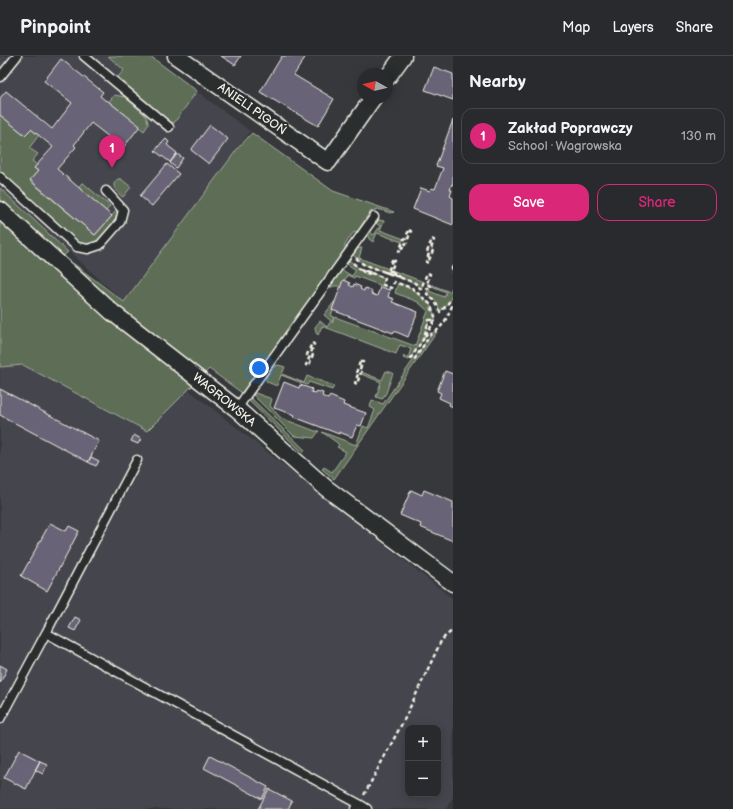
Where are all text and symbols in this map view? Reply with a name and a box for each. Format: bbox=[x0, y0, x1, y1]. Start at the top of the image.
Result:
text: Pinpoint bbox=[20, 16, 91, 39]
text: Map bbox=[562, 19, 590, 36]
text: Layers bbox=[612, 19, 654, 36]
text: Share bbox=[676, 19, 713, 36]
north arrow bbox=[357, 68, 393, 104]
text: Nearby bbox=[469, 72, 526, 92]
street label: ANIELI PIGOŃ bbox=[215, 78, 290, 138]
text: Zakład Poprawczy bbox=[508, 119, 633, 138]
text: 1 bbox=[480, 128, 486, 144]
text: 130 m bbox=[681, 128, 716, 144]
pin: 1 bbox=[99, 135, 125, 168]
text: School · Wagrowska bbox=[508, 138, 622, 154]
button: Save bbox=[469, 184, 589, 221]
button: Share bbox=[597, 184, 717, 221]
your location bbox=[249, 358, 269, 378]
street label: WAGROWSKA bbox=[189, 370, 259, 430]
map controls bbox=[405, 725, 441, 797]
button: + bbox=[405, 725, 441, 761]
button: − bbox=[405, 761, 441, 797]

